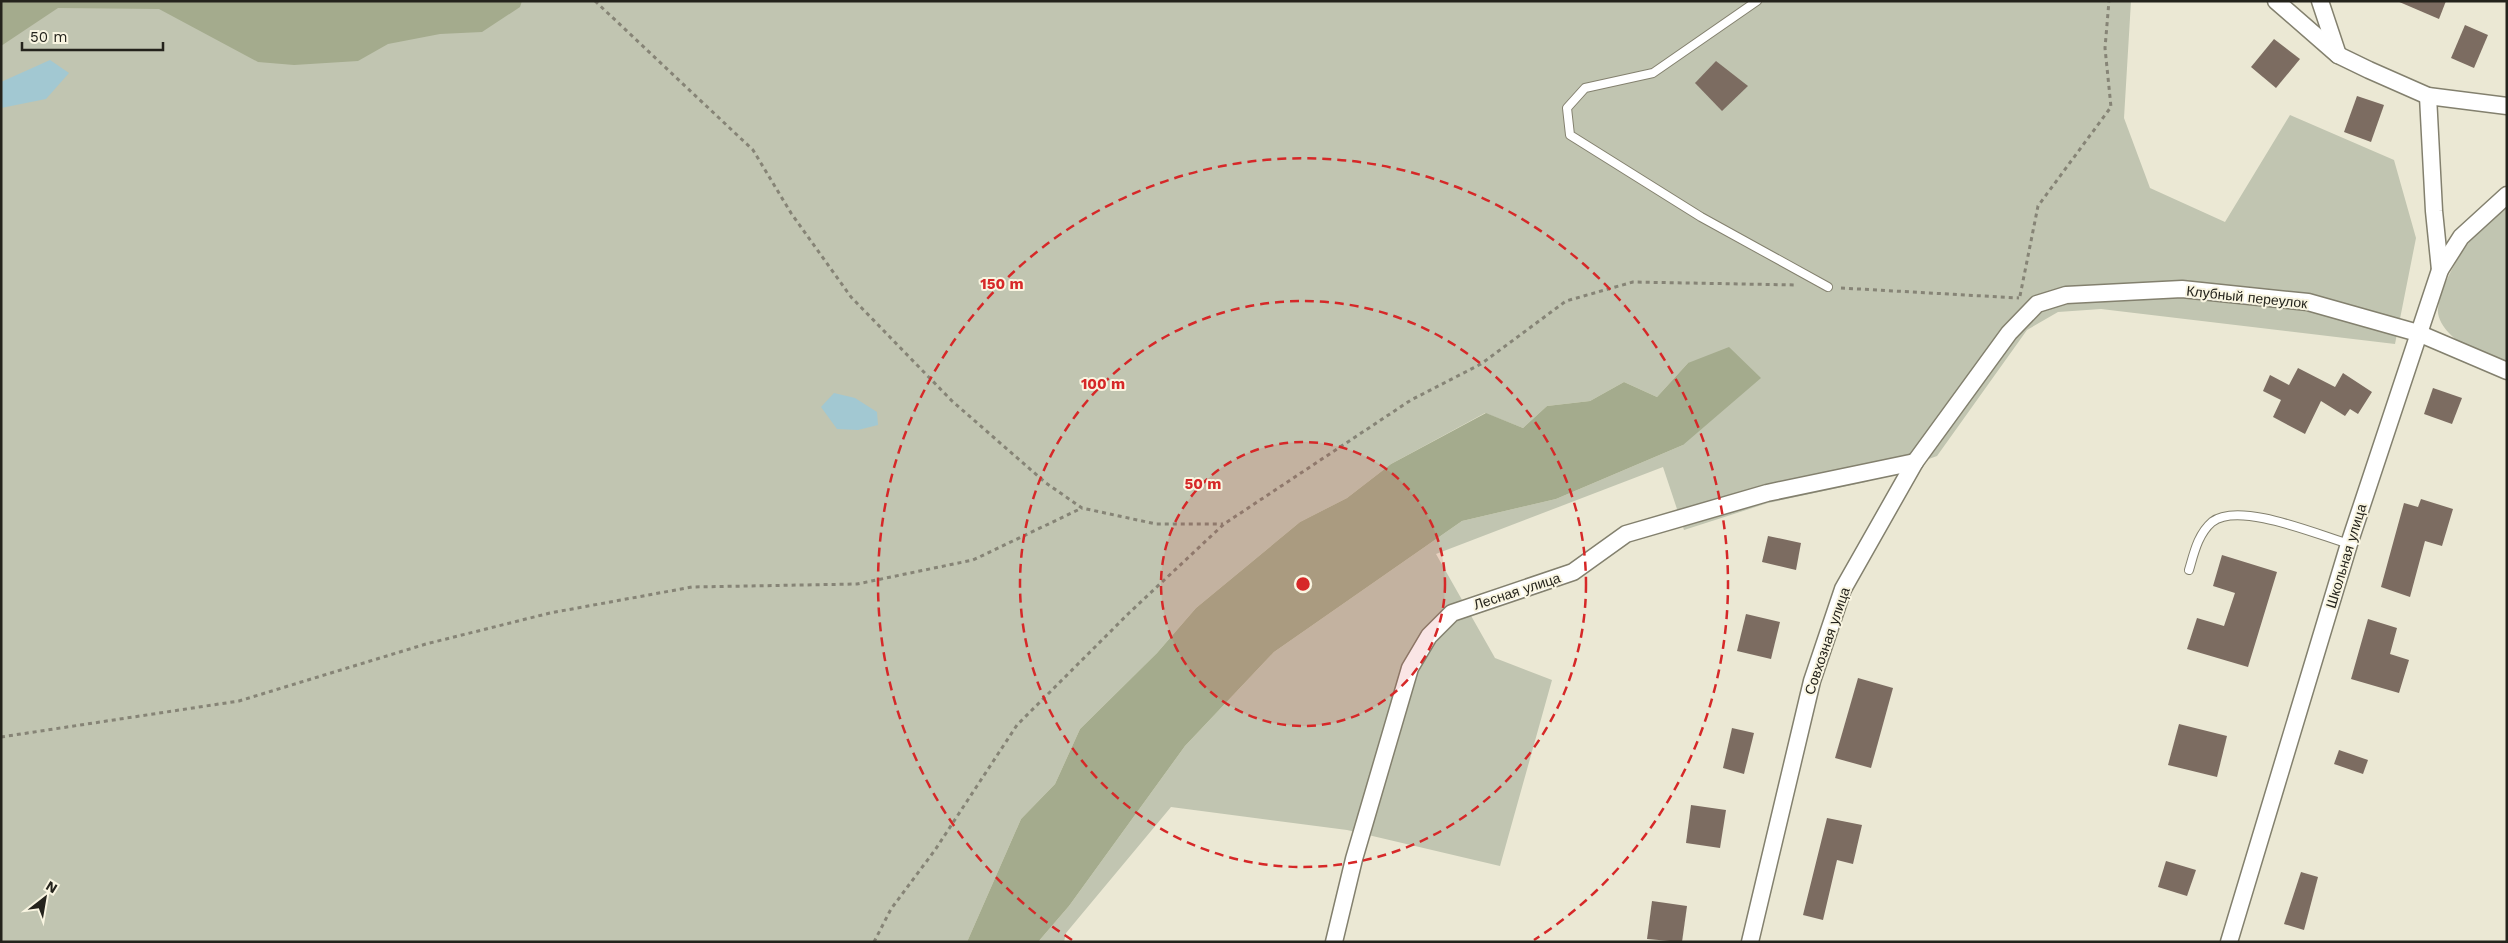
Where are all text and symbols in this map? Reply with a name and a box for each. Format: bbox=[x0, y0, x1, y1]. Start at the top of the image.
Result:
scale bar bbox=[22, 20, 164, 52]
text: 50 m bbox=[30, 28, 67, 46]
text: 150 m bbox=[980, 275, 1024, 293]
street label: Клубный переулок bbox=[2186, 283, 2309, 311]
text: 100 m bbox=[1081, 375, 1125, 393]
text: 50 m bbox=[1185, 475, 1221, 493]
street label: Школьная улица bbox=[2322, 502, 2370, 610]
street label: Лесная улица bbox=[1472, 569, 1563, 613]
centre of rings bbox=[1294, 575, 1312, 593]
street label: Совхозная улица bbox=[1801, 585, 1853, 697]
north arrow bbox=[20, 873, 70, 923]
text: N bbox=[43, 877, 60, 896]

